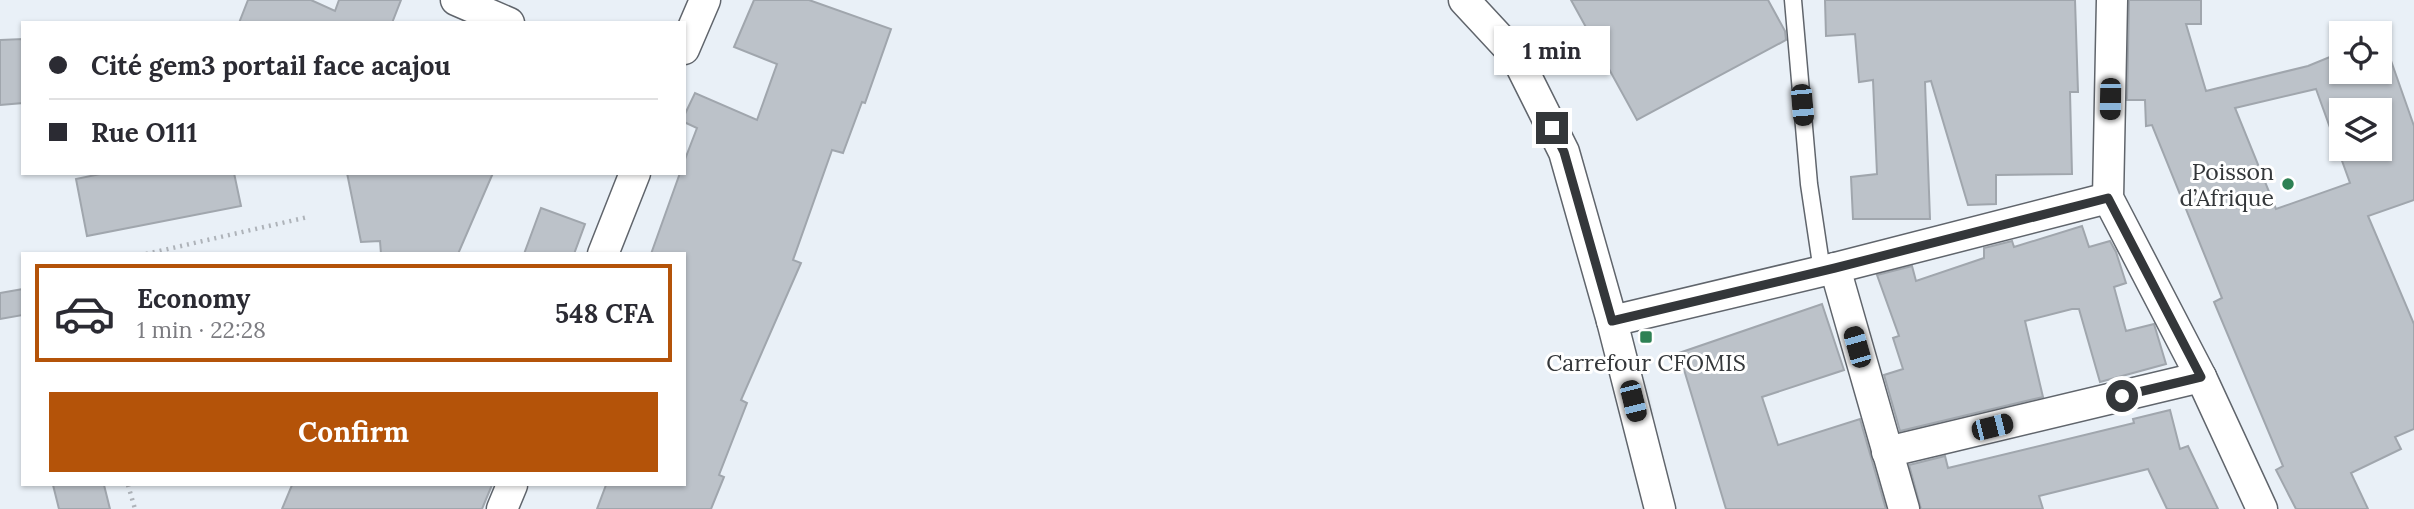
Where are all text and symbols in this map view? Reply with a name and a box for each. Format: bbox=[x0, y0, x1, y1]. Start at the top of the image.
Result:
map controls bbox=[2329, 21, 2392, 161]
button: locate bbox=[2329, 21, 2392, 84]
callout: 1 min bbox=[1494, 26, 1610, 76]
text: 1 min bbox=[1523, 36, 1581, 65]
text: Cité gem3 portail face acajou bbox=[91, 49, 451, 82]
car bbox=[2100, 78, 2121, 120]
car bbox=[1790, 83, 1815, 127]
button: layers bbox=[2329, 98, 2392, 161]
route end bbox=[1536, 112, 1568, 144]
text: Rue O111 bbox=[91, 116, 197, 149]
place label: Poisson d’Afrique bbox=[2179, 157, 2274, 212]
marker: Poisson d’Afrique bbox=[2280, 176, 2296, 192]
icon: car bbox=[53, 282, 116, 345]
text: Economy bbox=[137, 282, 250, 315]
text: 548 CFA bbox=[555, 297, 654, 330]
text: 1 min · 22:28 bbox=[137, 315, 266, 344]
car bbox=[1842, 324, 1873, 370]
marker: Carrefour CFOMIS bbox=[1638, 329, 1654, 345]
place label: Carrefour CFOMIS bbox=[1546, 348, 1746, 377]
car bbox=[1618, 378, 1649, 424]
route start bbox=[2106, 380, 2138, 412]
button: Confirm bbox=[49, 392, 658, 472]
car bbox=[1970, 412, 2015, 442]

